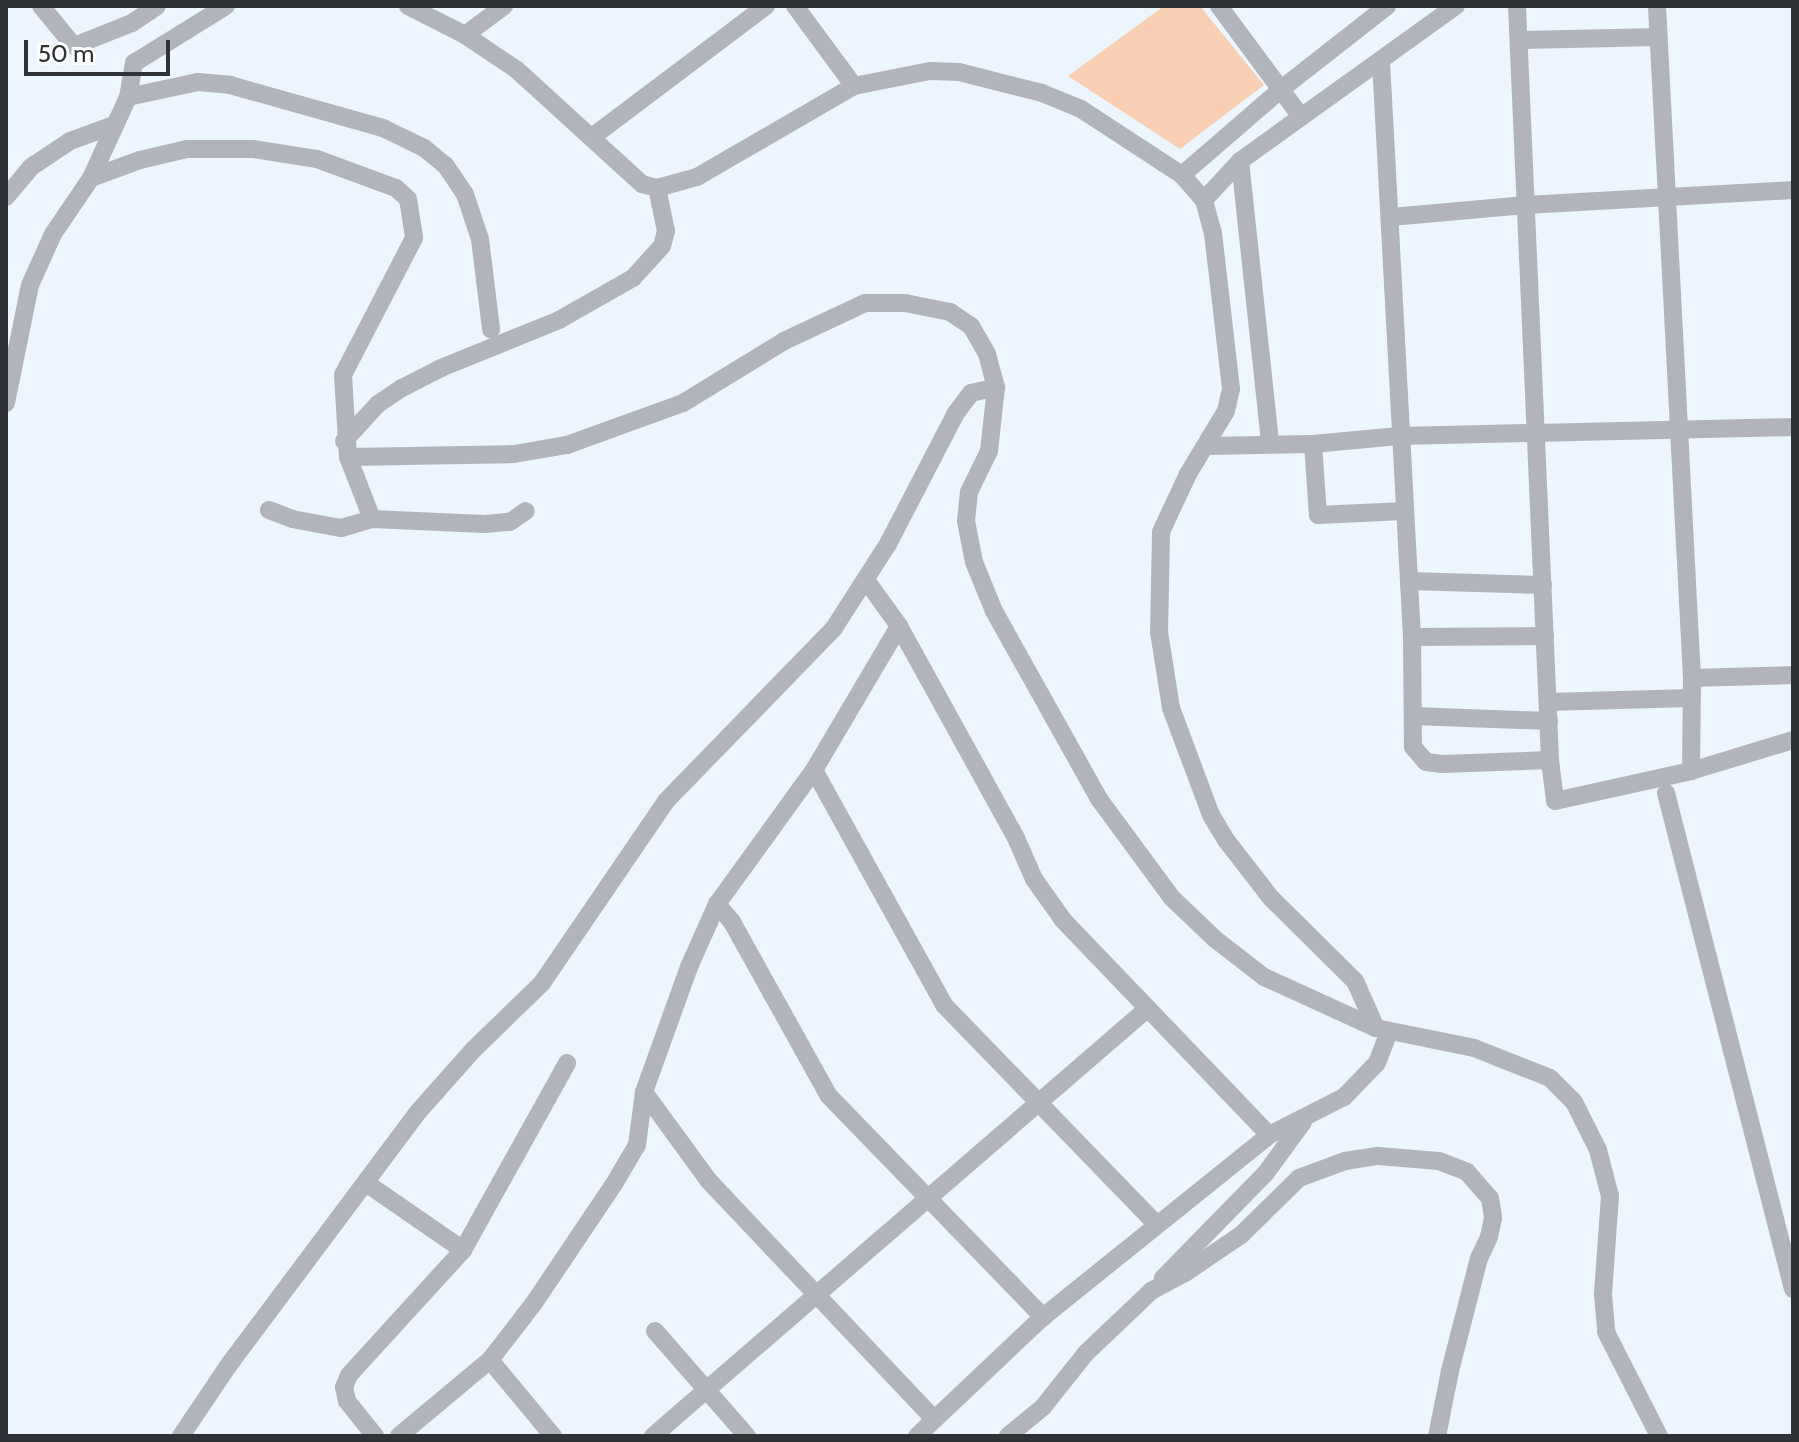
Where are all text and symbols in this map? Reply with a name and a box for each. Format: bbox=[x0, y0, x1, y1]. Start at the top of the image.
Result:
scale bar bbox=[28, 24, 174, 74]
text: 50 m bbox=[38, 39, 94, 68]

